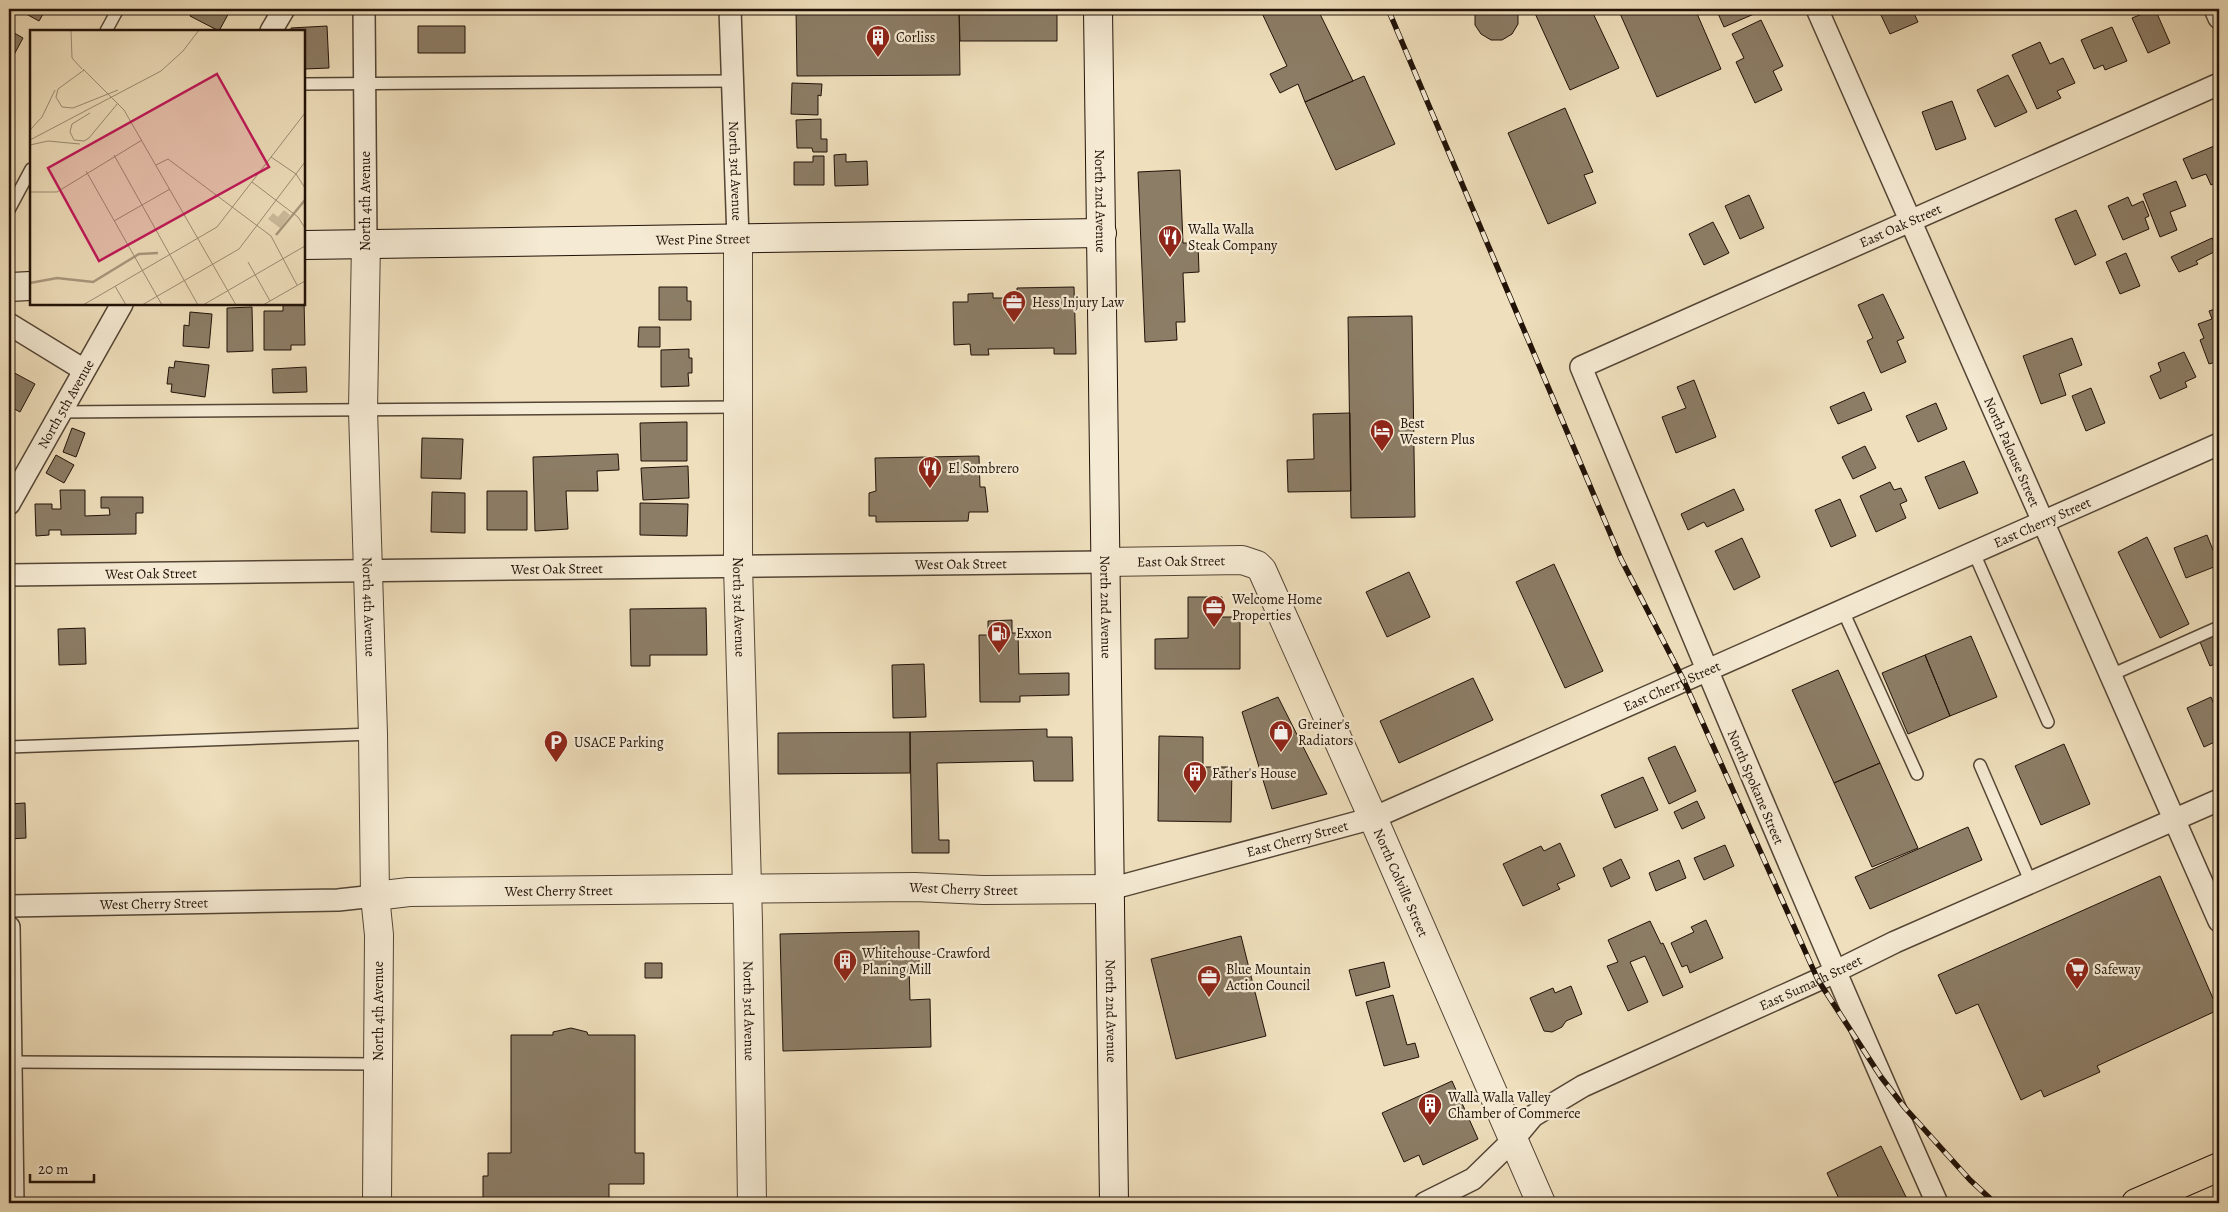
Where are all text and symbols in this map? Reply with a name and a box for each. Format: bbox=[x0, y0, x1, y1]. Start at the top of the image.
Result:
building icon: Corliss bbox=[865, 24, 891, 58]
place label: Corliss bbox=[896, 28, 935, 47]
inset map bbox=[30, 30, 305, 305]
street label: North 3rd Avenue bbox=[724, 121, 746, 221]
street label: North 2nd Avenue bbox=[1090, 149, 1110, 253]
street label: North 4th Avenue bbox=[356, 151, 375, 251]
street label: East Oak Street bbox=[1856, 199, 1945, 252]
place label: Walla Walla Steak Company bbox=[1187, 220, 1278, 255]
restaurant icon: Walla Walla Steak Company bbox=[1157, 224, 1183, 258]
street label: West Pine Street bbox=[655, 229, 751, 250]
office icon: Hess Injury Law bbox=[1001, 289, 1027, 323]
place label: Hess Injury Law bbox=[1032, 293, 1124, 312]
street label: North 5th Avenue bbox=[33, 356, 99, 452]
street label: North Palouse Street bbox=[1979, 394, 2044, 510]
place label: Best Western Plus bbox=[1399, 414, 1475, 449]
hotel icon: Best Western Plus bbox=[1369, 418, 1395, 452]
restaurant icon: El Sombrero bbox=[917, 455, 943, 489]
place label: El Sombrero bbox=[948, 459, 1019, 478]
street label: East Cherry Street bbox=[1991, 493, 2094, 552]
street label: East Oak Street bbox=[1137, 551, 1226, 572]
street label: West Oak Street bbox=[914, 554, 1007, 574]
street label: North 2nd Avenue bbox=[1095, 555, 1116, 659]
street label: North 4th Avenue bbox=[358, 557, 380, 657]
street label: North 3rd Avenue bbox=[728, 557, 750, 657]
street label: West Oak Street bbox=[510, 559, 603, 579]
street label: West Oak Street bbox=[104, 564, 197, 584]
place label: Welcome Home Properties bbox=[1231, 590, 1322, 625]
office icon: Welcome Home Properties bbox=[1201, 594, 1227, 628]
fuel station icon: Exxon bbox=[986, 620, 1012, 654]
place label: Exxon bbox=[1016, 624, 1052, 643]
street label: East Cherry Street bbox=[1620, 656, 1724, 716]
place label: Greiner's Radiators bbox=[1298, 715, 1353, 750]
shop icon: Greiner's Radiators bbox=[1268, 719, 1294, 753]
street label: North Spokane Street bbox=[1723, 727, 1788, 848]
parking icon: USACE Parking bbox=[543, 729, 569, 763]
place label: USACE Parking bbox=[574, 733, 664, 752]
building icon: Father's House bbox=[1182, 760, 1208, 794]
place label: Father's House bbox=[1212, 764, 1296, 783]
street label: East Cherry Street bbox=[1244, 816, 1351, 862]
street label: North Colville Street bbox=[1369, 826, 1433, 940]
street label: West Cherry Street bbox=[908, 878, 1018, 900]
street label: West Cherry Street bbox=[504, 881, 613, 901]
street label: West Cherry Street bbox=[99, 893, 209, 914]
place label: Whitehouse-Crawford Planing Mill bbox=[861, 944, 991, 979]
building icon: Whitehouse-Crawford Planing Mill bbox=[832, 948, 858, 982]
street label: East Sumach Street bbox=[1756, 951, 1866, 1015]
supermarket icon: Safeway bbox=[2064, 956, 2090, 990]
street label: North 2nd Avenue bbox=[1101, 959, 1121, 1063]
place label: Blue Mountain Action Council bbox=[1225, 960, 1311, 995]
place label: Safeway bbox=[2094, 960, 2141, 979]
street label: North 4th Avenue bbox=[369, 961, 388, 1061]
street label: North 3rd Avenue bbox=[739, 961, 759, 1061]
office icon: Blue Mountain Action Council bbox=[1196, 964, 1222, 998]
place label: Walla Walla Valley Chamber of Commerce bbox=[1447, 1088, 1581, 1123]
building icon: Walla Walla Valley Chamber of Commerce bbox=[1417, 1092, 1443, 1126]
scale bar bbox=[30, 1152, 94, 1184]
text: 20 m bbox=[38, 1159, 69, 1179]

